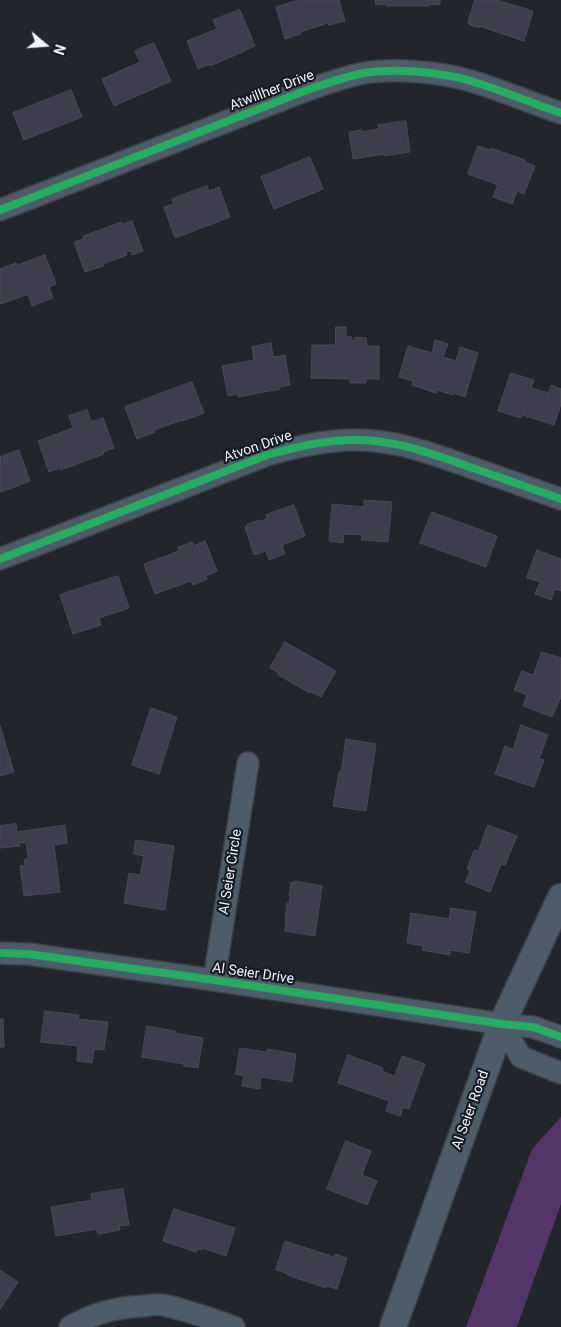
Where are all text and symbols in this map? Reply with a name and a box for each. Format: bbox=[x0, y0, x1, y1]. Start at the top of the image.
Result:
north arrow bbox=[20, 20, 70, 70]
text: N bbox=[50, 42, 68, 57]
street label: Atwillher Drive bbox=[227, 67, 317, 115]
street label: Atvon Drive bbox=[222, 428, 294, 466]
street label: Al Seier Circle bbox=[216, 828, 246, 916]
street label: Al Seier Drive bbox=[211, 960, 295, 988]
street label: Al Seier Road bbox=[449, 1068, 493, 1152]

